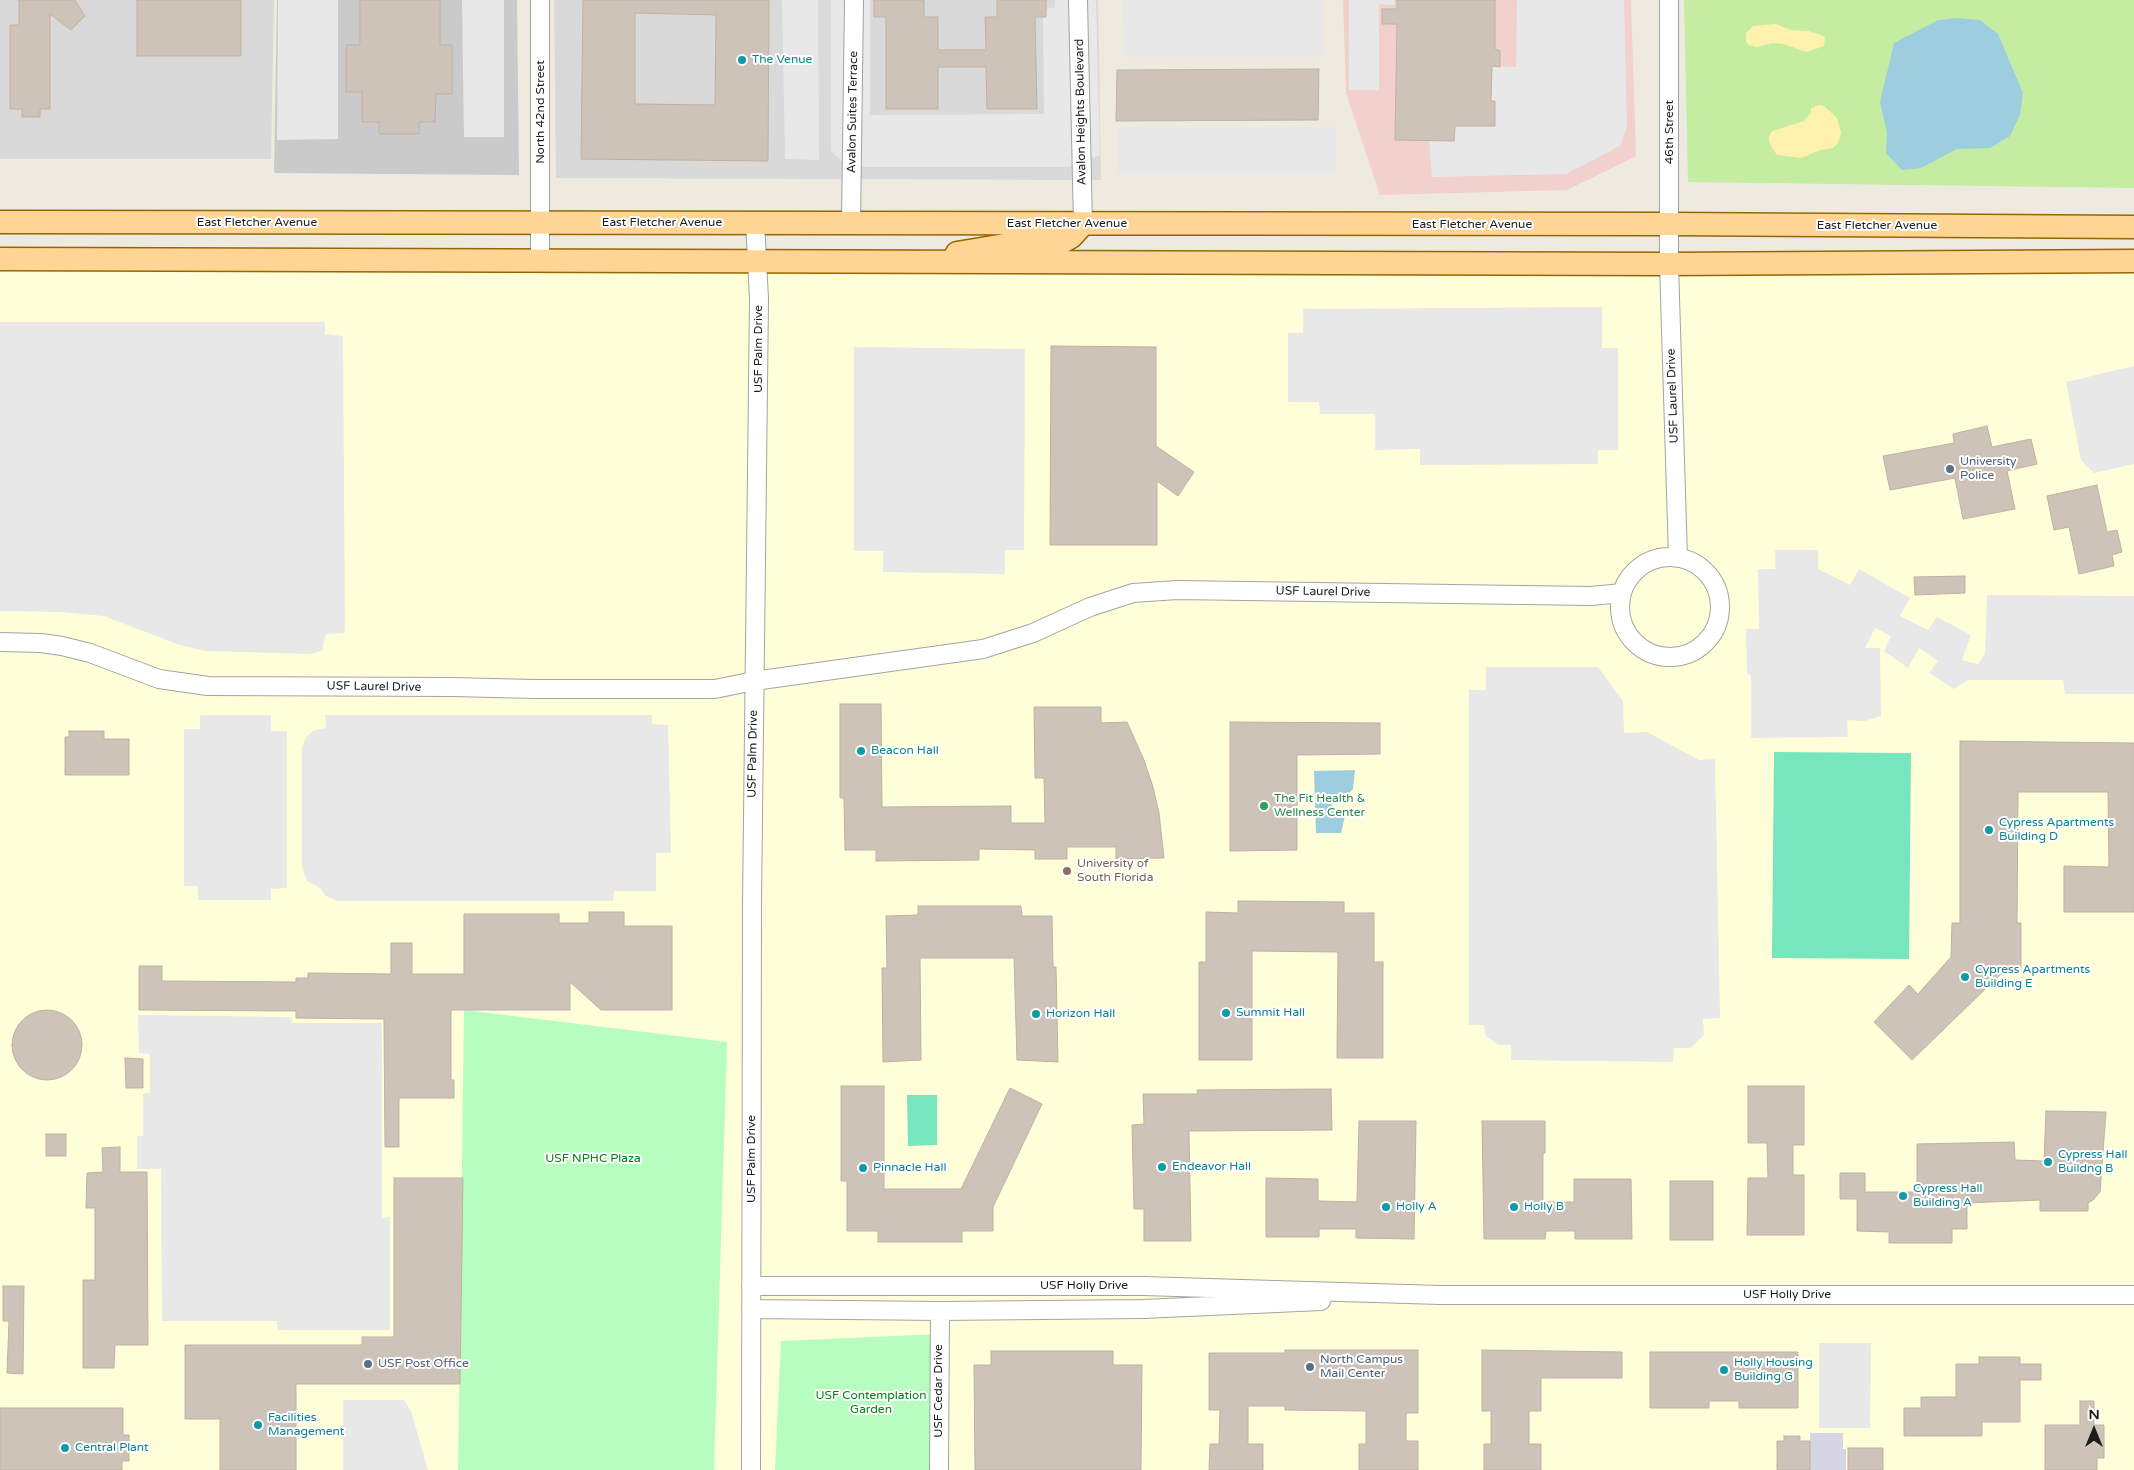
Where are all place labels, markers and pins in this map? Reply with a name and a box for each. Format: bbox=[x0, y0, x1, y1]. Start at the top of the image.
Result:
place label: The Venue bbox=[752, 53, 812, 67]
marker: The Venue bbox=[736, 54, 748, 66]
place label: University Police bbox=[1960, 455, 2017, 483]
marker: University Police bbox=[1944, 463, 1956, 475]
place label: Beacon Hall bbox=[871, 744, 939, 758]
marker: Beacon Hall bbox=[855, 745, 867, 757]
place label: The Fit Health & Wellness Center bbox=[1274, 792, 1366, 820]
marker: The Fit Health & Wellness Center bbox=[1258, 800, 1270, 812]
place label: Cypress Apartments Building D bbox=[1999, 816, 2114, 844]
marker: Cypress Apartments Building D bbox=[1983, 824, 1995, 836]
place label: University of South Florida bbox=[1077, 857, 1153, 885]
marker: University of South Florida bbox=[1061, 865, 1073, 877]
place label: Cypress Apartments Building E bbox=[1975, 963, 2090, 991]
marker: Cypress Apartments Building E bbox=[1959, 971, 1971, 983]
place label: Summit Hall bbox=[1236, 1006, 1305, 1020]
place label: Horizon Hall bbox=[1046, 1007, 1115, 1021]
marker: Summit Hall bbox=[1220, 1007, 1232, 1019]
marker: Horizon Hall bbox=[1030, 1008, 1042, 1020]
place label: Cypress Hall Buildng B bbox=[2058, 1148, 2127, 1176]
marker: Cypress Hall Buildng B bbox=[2042, 1156, 2054, 1168]
place label: Endeavor Hall bbox=[1172, 1160, 1251, 1174]
place label: Pinnacle Hall bbox=[873, 1161, 946, 1175]
marker: Endeavor Hall bbox=[1156, 1161, 1168, 1173]
marker: Pinnacle Hall bbox=[857, 1162, 869, 1174]
place label: Cypress Hall Building A bbox=[1913, 1182, 1982, 1210]
marker: Cypress Hall Building A bbox=[1897, 1190, 1909, 1202]
place label: Holly A bbox=[1396, 1200, 1437, 1214]
place label: Holly B bbox=[1524, 1200, 1564, 1214]
marker: Holly A bbox=[1380, 1201, 1392, 1213]
marker: Holly B bbox=[1508, 1201, 1520, 1213]
place label: North Campus Mail Center bbox=[1320, 1353, 1403, 1381]
place label: Holly Housing Building G bbox=[1734, 1356, 1813, 1384]
place label: USF Post Office bbox=[378, 1357, 469, 1371]
marker: USF Post Office bbox=[362, 1358, 374, 1370]
marker: North Campus Mail Center bbox=[1304, 1361, 1316, 1373]
marker: Holly Housing Building G bbox=[1718, 1364, 1730, 1376]
place label: Facilities Management bbox=[268, 1411, 344, 1439]
marker: Facilities Management bbox=[252, 1419, 264, 1431]
place label: Central Plant bbox=[75, 1441, 149, 1455]
marker: Central Plant bbox=[59, 1442, 71, 1454]

